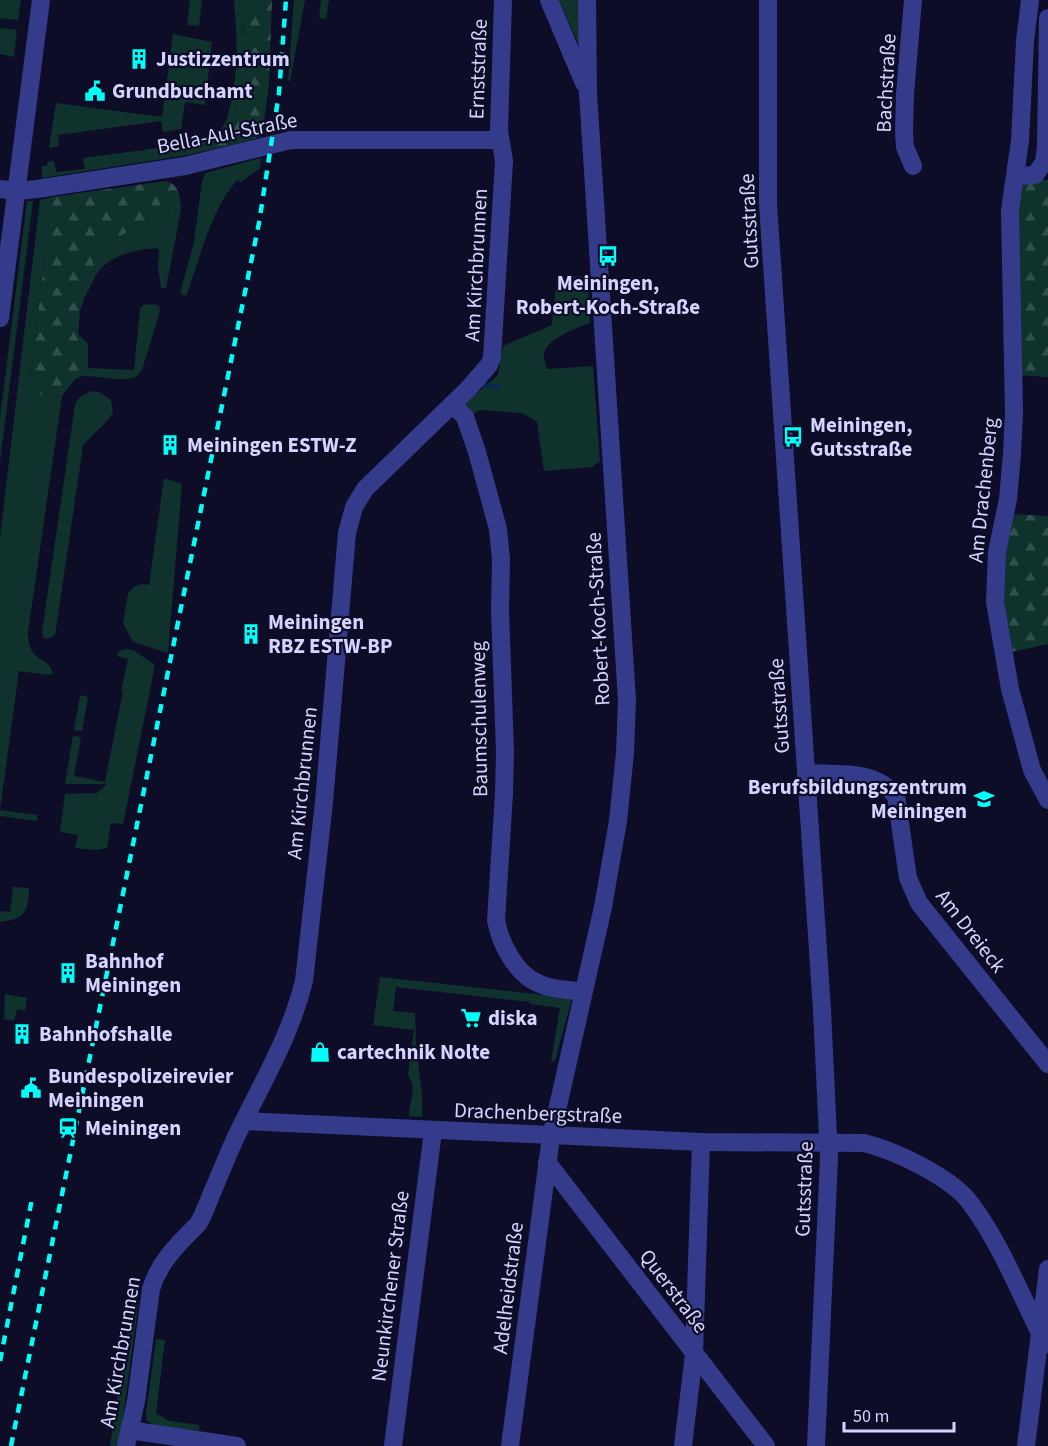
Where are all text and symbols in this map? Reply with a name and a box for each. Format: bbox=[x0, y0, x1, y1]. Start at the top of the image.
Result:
street label: Ernststraße bbox=[461, 18, 495, 120]
street label: Bachstraße bbox=[868, 33, 904, 133]
place label: Justizzentrum bbox=[156, 44, 290, 74]
building icon: Justizzentrum bbox=[127, 47, 151, 71]
place label: Grundbuchamt bbox=[112, 76, 253, 106]
public building icon: Grundbuchamt bbox=[83, 79, 107, 103]
street label: Bella-Aul-Straße bbox=[154, 105, 300, 161]
street label: Gutsstraße bbox=[732, 173, 766, 269]
street label: Am Kirchbrunnen bbox=[457, 188, 495, 342]
bus stop icon: Meiningen, Robert-Koch-Straße bbox=[596, 244, 620, 268]
place label: Meiningen, Robert-Koch-Straße bbox=[516, 268, 700, 322]
place label: Meiningen, Gutsstraße bbox=[810, 410, 913, 464]
street label: Am Drachenberg bbox=[960, 415, 1006, 564]
bus stop icon: Meiningen, Gutsstraße bbox=[781, 425, 805, 449]
place label: Meiningen ESTW-Z bbox=[187, 430, 357, 460]
building icon: Meiningen ESTW-Z bbox=[158, 433, 182, 457]
street label: Robert-Koch-Straße bbox=[578, 531, 618, 707]
place label: Meiningen RBZ ESTW-BP bbox=[268, 607, 392, 661]
building icon: Meiningen RBZ ESTW-BP bbox=[239, 622, 263, 646]
street label: Baumschulenweg bbox=[463, 640, 495, 797]
street label: Gutsstraße bbox=[761, 657, 797, 755]
street label: Am Kirchbrunnen bbox=[279, 705, 325, 861]
place label: Berufsbildungszentrum Meiningen bbox=[748, 772, 967, 826]
school or university icon: Berufsbildungszentrum Meiningen bbox=[972, 787, 996, 811]
street label: Am Dreieck bbox=[929, 883, 1014, 980]
place label: Bahnhof Meiningen bbox=[85, 946, 181, 1000]
building icon: Bahnhof Meiningen bbox=[56, 961, 80, 985]
place label: diska bbox=[488, 1003, 538, 1033]
supermarket icon: diska bbox=[459, 1006, 483, 1030]
place label: Bahnhofshalle bbox=[39, 1019, 173, 1049]
building icon: Bahnhofshalle bbox=[10, 1022, 34, 1046]
place label: cartechnik Nolte bbox=[337, 1037, 490, 1067]
shop icon: cartechnik Nolte bbox=[308, 1040, 332, 1064]
place label: Bundespolizeirevier Meiningen bbox=[48, 1061, 234, 1115]
public building icon: Bundespolizeirevier Meiningen bbox=[19, 1076, 43, 1100]
street label: Drachenbergstraße bbox=[453, 1095, 623, 1131]
place label: Meiningen bbox=[85, 1113, 181, 1143]
station icon: Meiningen bbox=[56, 1116, 80, 1140]
street label: Gutsstraße bbox=[787, 1141, 821, 1237]
street label: Neunkirchener Straße bbox=[363, 1189, 417, 1383]
street label: Adelheidstraße bbox=[485, 1220, 531, 1356]
street label: Querstraße bbox=[632, 1243, 716, 1339]
street label: Am Kirchbrunnen bbox=[92, 1274, 148, 1430]
scale bar bbox=[844, 1395, 954, 1433]
text: 50 m bbox=[853, 1404, 889, 1429]

